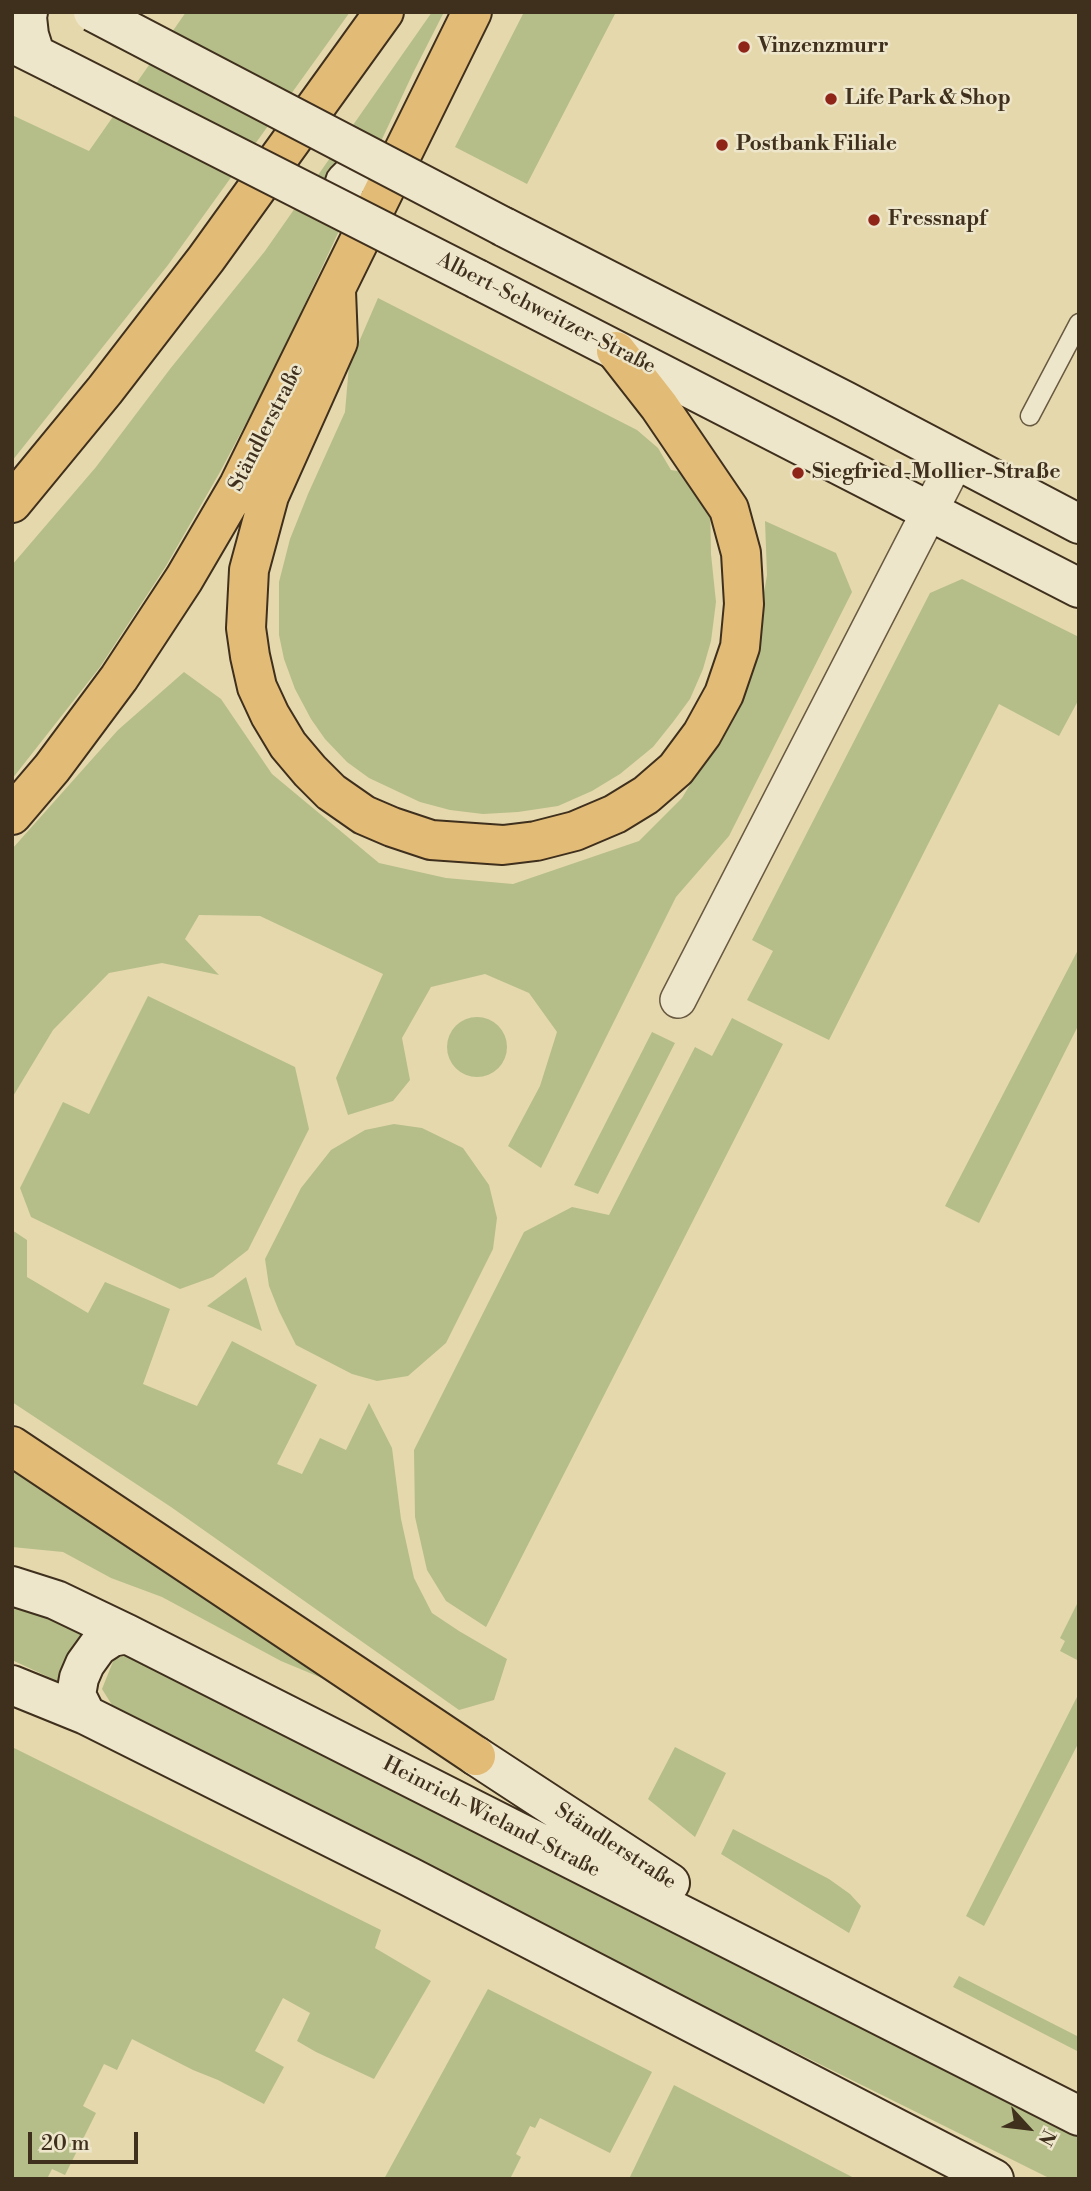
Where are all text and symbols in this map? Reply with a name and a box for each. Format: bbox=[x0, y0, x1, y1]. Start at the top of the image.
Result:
place label: Vinzenzmurr bbox=[758, 34, 889, 60]
marker: Vinzenzmurr bbox=[736, 39, 752, 55]
place label: Life Park & Shop bbox=[845, 86, 1011, 112]
marker: Life Park & Shop bbox=[823, 91, 839, 107]
place label: Postbank Filiale bbox=[736, 132, 897, 158]
marker: Postbank Filiale bbox=[714, 137, 730, 153]
place label: Fressnapf bbox=[888, 207, 986, 233]
marker: Fressnapf bbox=[866, 212, 882, 228]
street label: Albert-Schweitzer-Straße bbox=[433, 248, 659, 380]
street label: Ständlerstraße bbox=[224, 360, 310, 496]
place label: Siegfried-Mollier-Straße bbox=[812, 460, 1061, 486]
marker: Siegfried-Mollier-Straße bbox=[790, 465, 806, 481]
street label: Heinrich-Wieland-Straße bbox=[378, 1752, 604, 1884]
street label: Ständlerstraße bbox=[550, 1798, 680, 1896]
north arrow bbox=[993, 2093, 1063, 2163]
scale bar bbox=[32, 2118, 142, 2162]
text: N bbox=[1033, 2125, 1061, 2150]
text: 20 m bbox=[41, 2131, 90, 2157]

